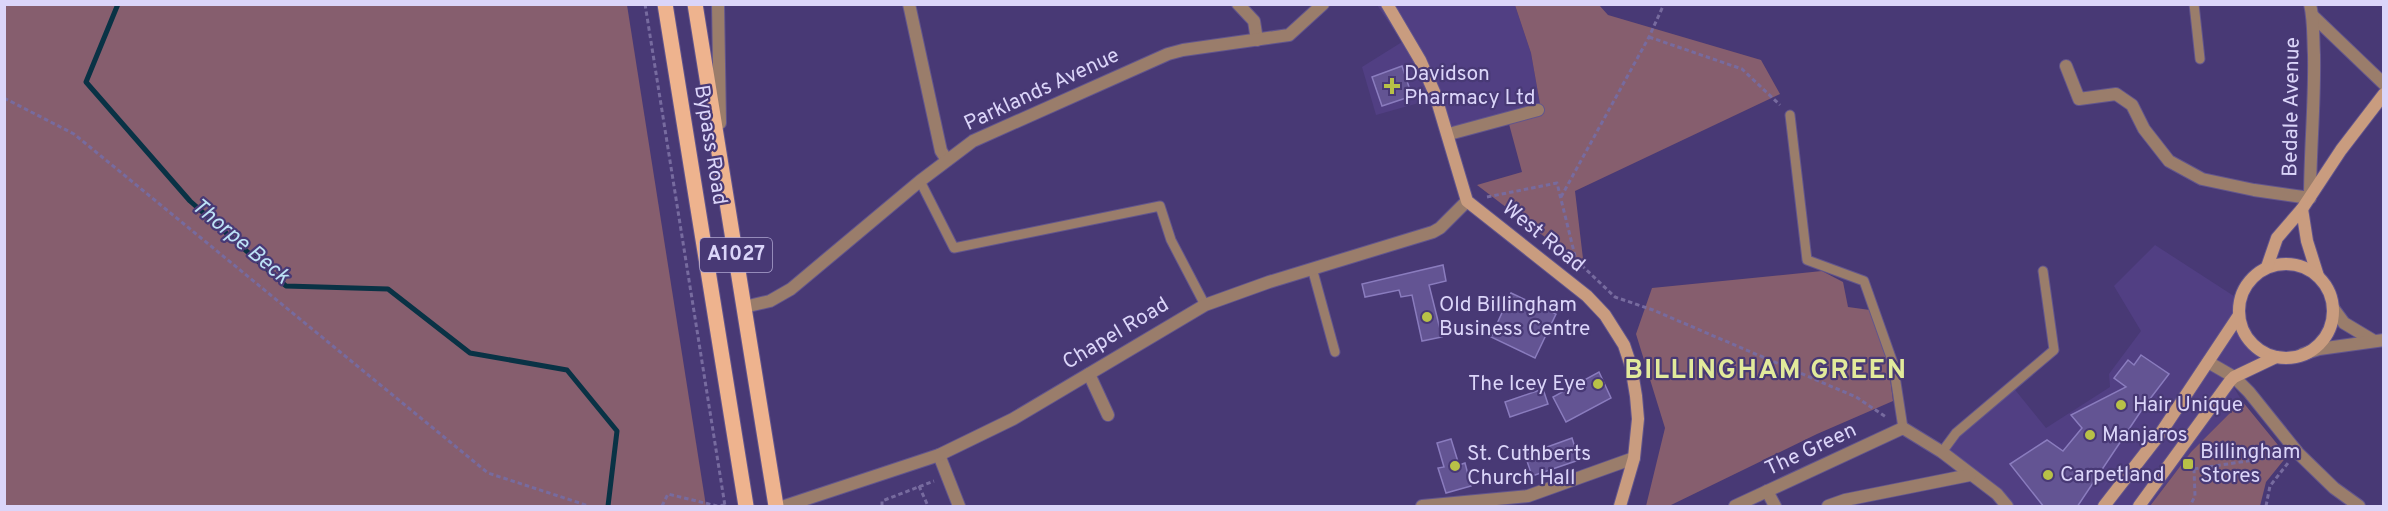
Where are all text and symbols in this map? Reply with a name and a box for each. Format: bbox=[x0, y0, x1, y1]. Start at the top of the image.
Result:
street label: Bedale Avenue bbox=[2277, 37, 2307, 177]
street label: Parklands Avenue bbox=[960, 42, 1124, 138]
place label: Davidson Pharmacy Ltd bbox=[1404, 61, 1536, 112]
marker: Davidson Pharmacy Ltd bbox=[1385, 79, 1399, 93]
street label: Bypass Road bbox=[687, 83, 733, 207]
water label: Thorpe Beck bbox=[185, 193, 295, 291]
street label: West Road bbox=[1496, 195, 1590, 279]
road number: A1027 bbox=[700, 238, 772, 272]
street label: Chapel Road bbox=[1058, 292, 1174, 376]
place label: Old Billingham Business Centre bbox=[1439, 292, 1590, 343]
marker: Old Billingham Business Centre bbox=[1420, 310, 1434, 324]
district label: BILLINGHAM GREEN bbox=[1624, 354, 1908, 388]
place label: The Icey Eye bbox=[1468, 371, 1586, 398]
marker: The Icey Eye bbox=[1591, 377, 1605, 391]
place label: Hair Unique bbox=[2133, 392, 2243, 419]
marker: Hair Unique bbox=[2114, 398, 2128, 412]
street label: The Green bbox=[1761, 417, 1861, 483]
place label: Manjaros bbox=[2102, 422, 2188, 449]
marker: Manjaros bbox=[2083, 428, 2097, 442]
place label: Billingham Stores bbox=[2200, 439, 2300, 490]
place label: St. Cuthberts Church Hall bbox=[1467, 441, 1591, 492]
marker: Billingham Stores bbox=[2181, 457, 2195, 471]
marker: St. Cuthberts Church Hall bbox=[1448, 459, 1462, 473]
place label: Carpetland bbox=[2060, 462, 2165, 489]
marker: Carpetland bbox=[2041, 468, 2055, 482]

